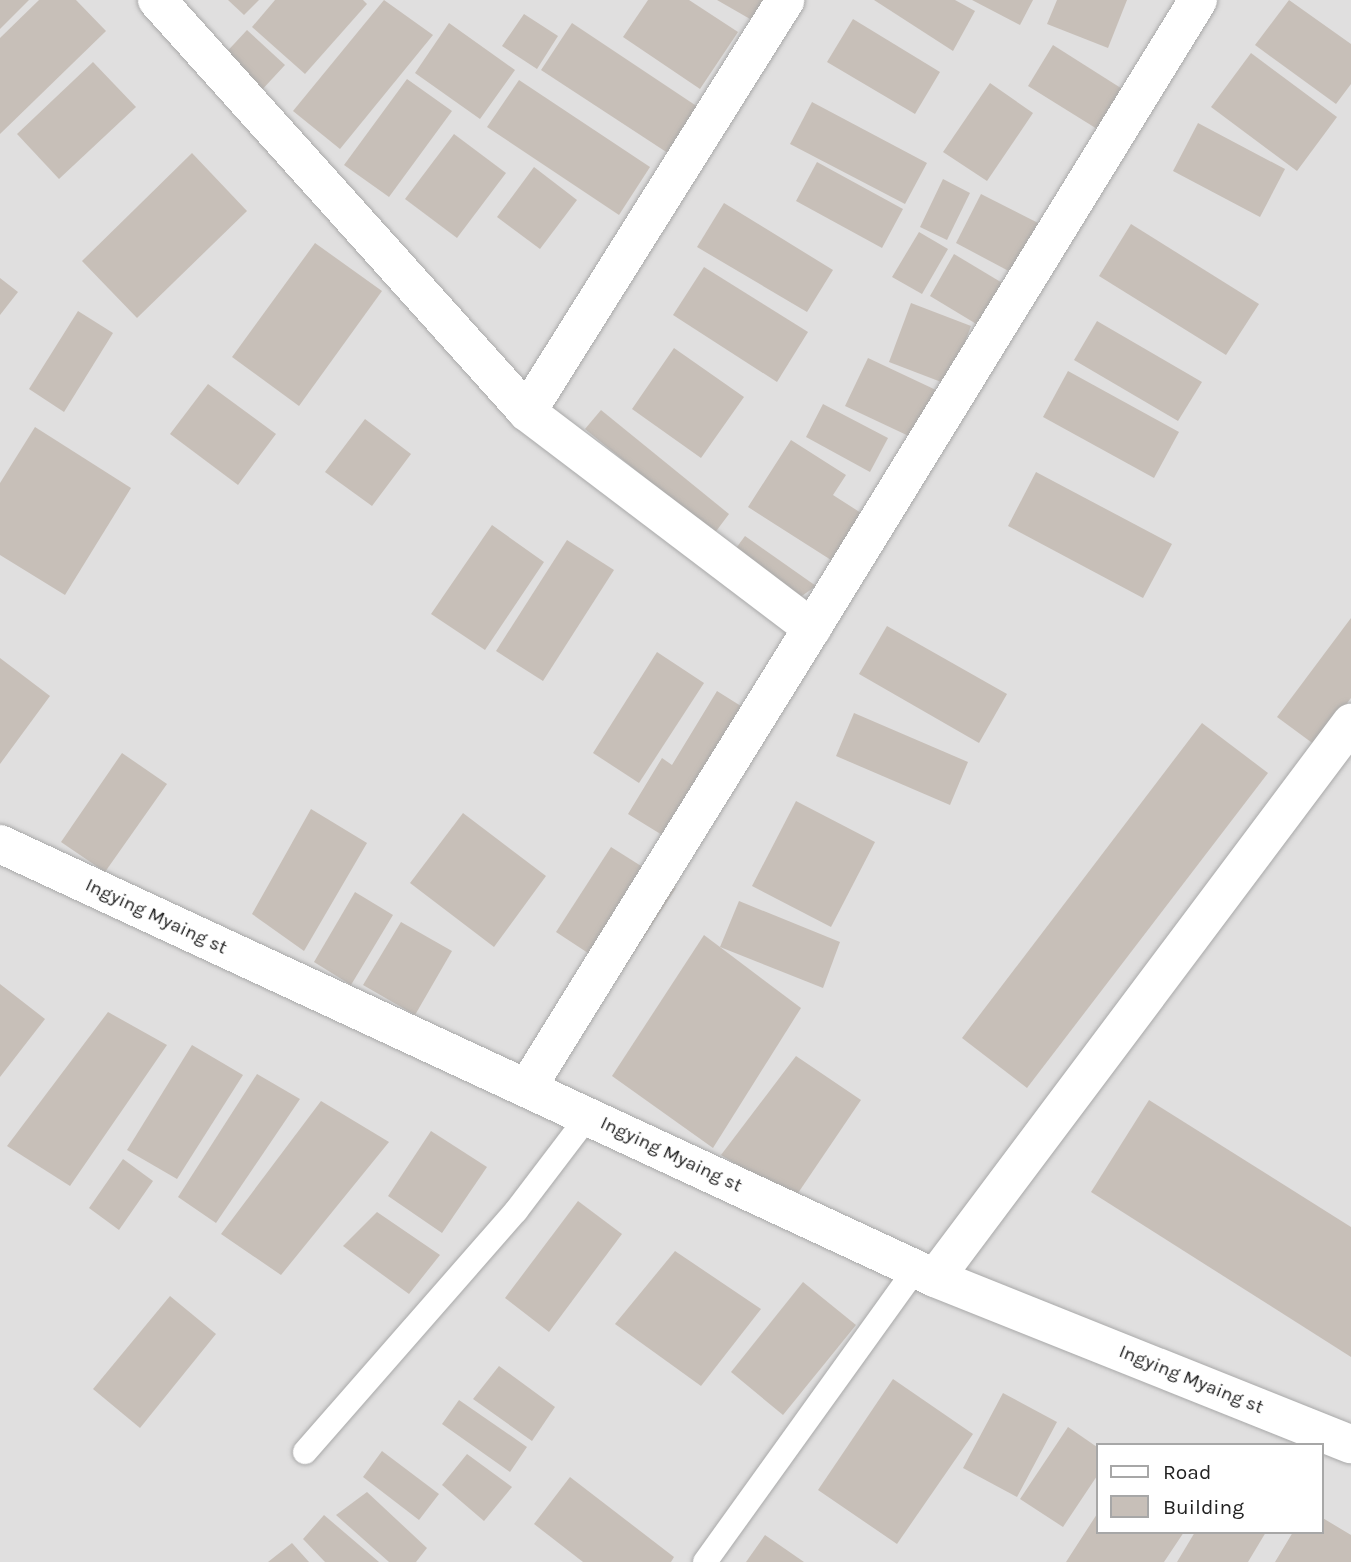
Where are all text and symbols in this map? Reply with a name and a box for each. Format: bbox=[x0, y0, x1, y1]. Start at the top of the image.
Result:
street label: Ingying Myaing st bbox=[81, 874, 231, 960]
street label: Ingying Myaing st bbox=[596, 1112, 746, 1198]
street label: Ingying Myaing st bbox=[1115, 1341, 1267, 1419]
legend bbox=[1096, 1443, 1323, 1534]
text: Road bbox=[1163, 1460, 1211, 1484]
text: Building bbox=[1163, 1495, 1244, 1519]

